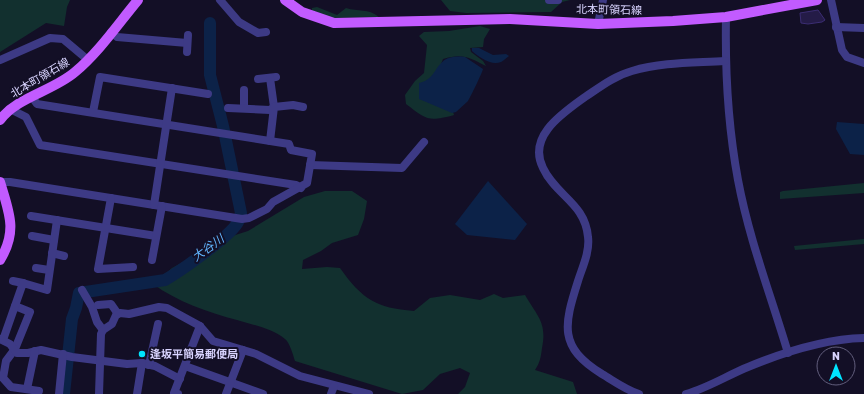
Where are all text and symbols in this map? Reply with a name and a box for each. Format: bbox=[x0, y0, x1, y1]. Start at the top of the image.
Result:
street label: 北本町領石線 bbox=[576, 3, 642, 17]
street label: 北本町領石線 bbox=[8, 55, 72, 101]
water label: 大谷川 bbox=[189, 231, 228, 264]
north arrow bbox=[816, 346, 856, 386]
place label: 逢坂平簡易郵便局 bbox=[150, 348, 238, 361]
marker: 逢坂平簡易郵便局 bbox=[137, 349, 147, 359]
text: N bbox=[832, 350, 840, 363]

